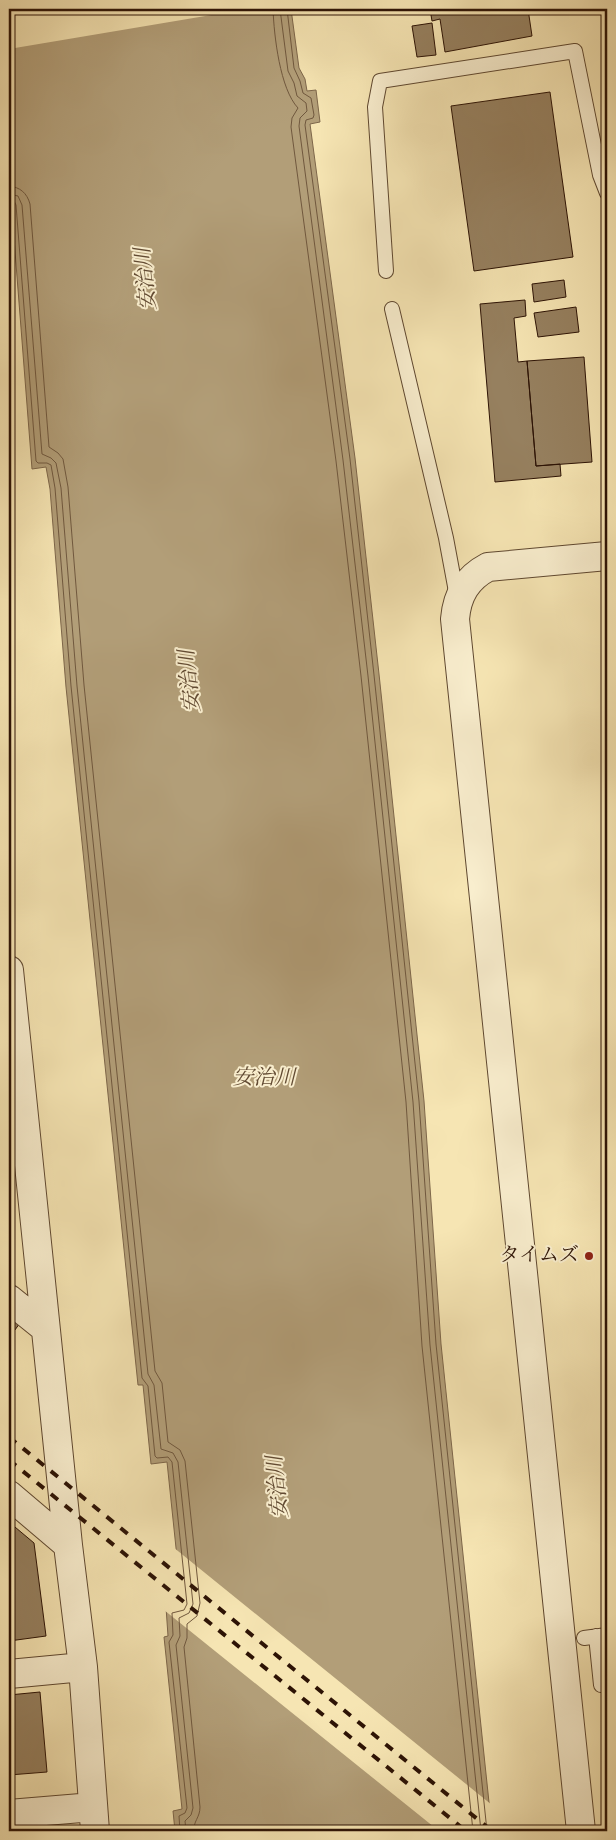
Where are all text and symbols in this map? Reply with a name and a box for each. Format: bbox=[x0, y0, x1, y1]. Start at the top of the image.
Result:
water label: 安治川 bbox=[129, 244, 165, 312]
water label: 安治川 bbox=[173, 646, 209, 714]
water label: 安治川 bbox=[233, 1064, 297, 1094]
place label: タイムズ bbox=[499, 1242, 579, 1271]
marker: タイムズ bbox=[583, 1250, 595, 1262]
water label: 安治川 bbox=[261, 1452, 297, 1520]

